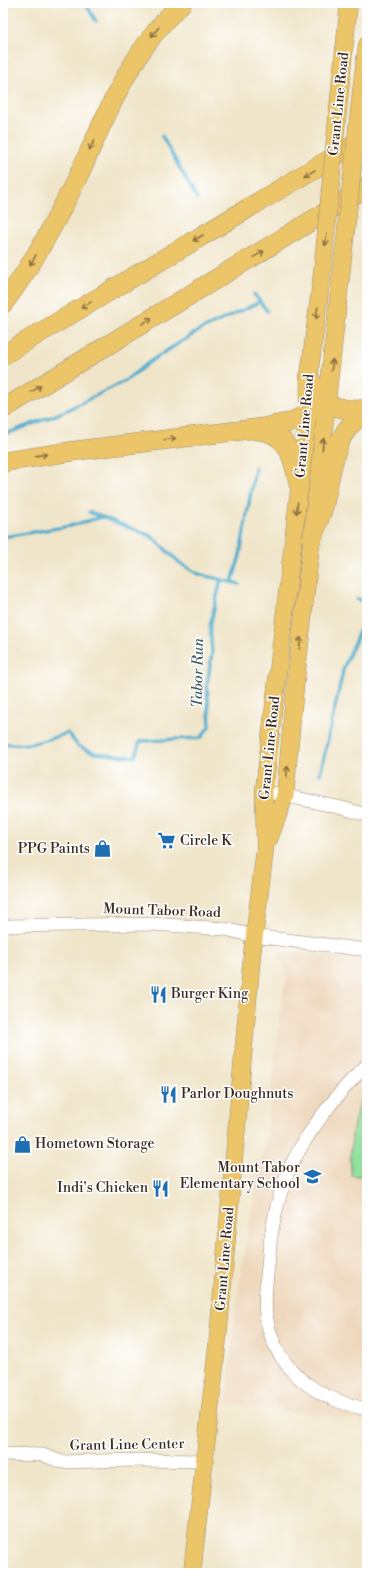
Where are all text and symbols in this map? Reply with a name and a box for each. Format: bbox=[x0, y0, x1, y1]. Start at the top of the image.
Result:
one-way arrow bbox=[151, 26, 160, 37]
street label: Grant Line Road bbox=[325, 51, 353, 157]
one-way arrow bbox=[88, 138, 95, 150]
one-way arrow bbox=[304, 169, 316, 177]
one-way arrow bbox=[322, 233, 329, 246]
one-way arrow bbox=[192, 235, 204, 243]
one-way arrow bbox=[253, 249, 265, 257]
one-way arrow bbox=[29, 255, 38, 266]
one-way arrow bbox=[80, 301, 92, 309]
one-way arrow bbox=[313, 306, 321, 319]
one-way arrow bbox=[141, 317, 152, 325]
one-way arrow bbox=[328, 359, 335, 372]
street label: Grant Line Road bbox=[291, 373, 319, 479]
one-way arrow bbox=[30, 385, 41, 393]
one-way arrow bbox=[163, 435, 176, 442]
one-way arrow bbox=[319, 438, 327, 451]
one-way arrow bbox=[35, 451, 48, 459]
one-way arrow bbox=[293, 501, 300, 514]
water label: Tabor Run bbox=[188, 637, 208, 708]
one-way arrow bbox=[297, 637, 304, 650]
street label: Grant Line Road bbox=[256, 695, 284, 801]
one-way arrow bbox=[283, 766, 291, 779]
supermarket icon: Circle K bbox=[157, 831, 177, 851]
place label: Circle K bbox=[180, 832, 232, 850]
shop icon: PPG Paints bbox=[93, 839, 113, 859]
place label: PPG Paints bbox=[18, 840, 90, 858]
street label: Mount Tabor Road bbox=[103, 900, 221, 922]
restaurant icon: Burger King bbox=[148, 984, 168, 1004]
place label: Burger King bbox=[170, 985, 249, 1003]
restaurant icon: Parlor Doughnuts bbox=[158, 1084, 178, 1104]
place label: Parlor Doughnuts bbox=[181, 1085, 293, 1103]
shop icon: Hometown Storage bbox=[12, 1134, 32, 1154]
place label: Hometown Storage bbox=[35, 1135, 155, 1153]
place label: Mount Tabor Elementary School bbox=[180, 1159, 300, 1193]
school or university icon: Mount Tabor Elementary School bbox=[303, 1166, 323, 1186]
restaurant icon: Indi's Chicken bbox=[151, 1178, 171, 1198]
place label: Indi's Chicken bbox=[57, 1179, 149, 1197]
street label: Grant Line Road bbox=[211, 1206, 239, 1312]
street label: Grant Line Center bbox=[69, 1435, 185, 1455]

